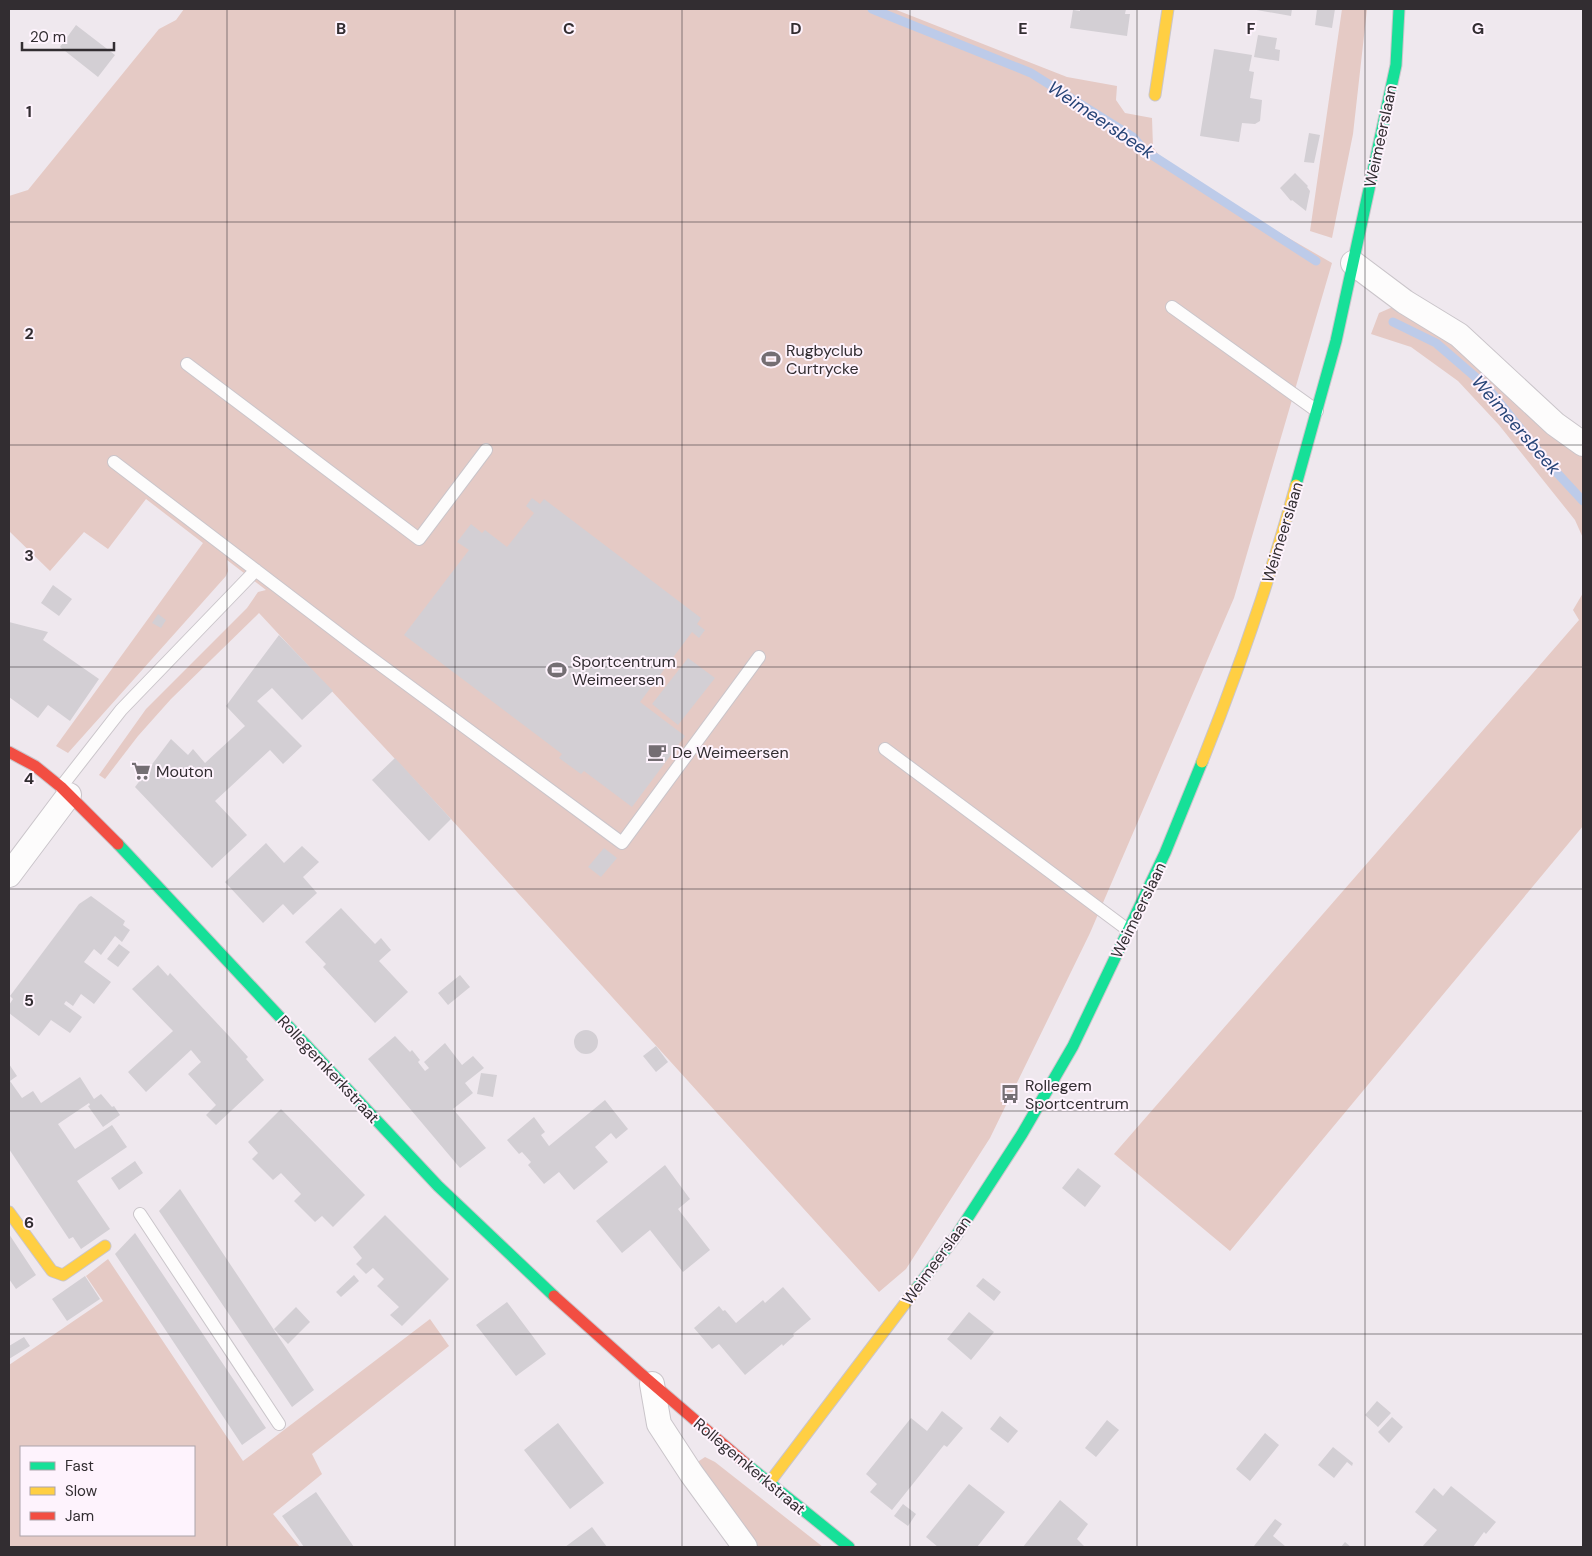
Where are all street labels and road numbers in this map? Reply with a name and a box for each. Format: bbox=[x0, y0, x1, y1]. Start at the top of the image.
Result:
street label: Weimeerslaan bbox=[1359, 83, 1402, 189]
street label: Weimeerslaan bbox=[1257, 479, 1308, 585]
street label: Weimeerslaan bbox=[1106, 859, 1171, 962]
street label: Rollegemkerkstraat bbox=[273, 1011, 384, 1128]
street label: Weimeerslaan bbox=[897, 1212, 976, 1309]
street label: Rollegemkerkstraat bbox=[689, 1413, 810, 1519]

